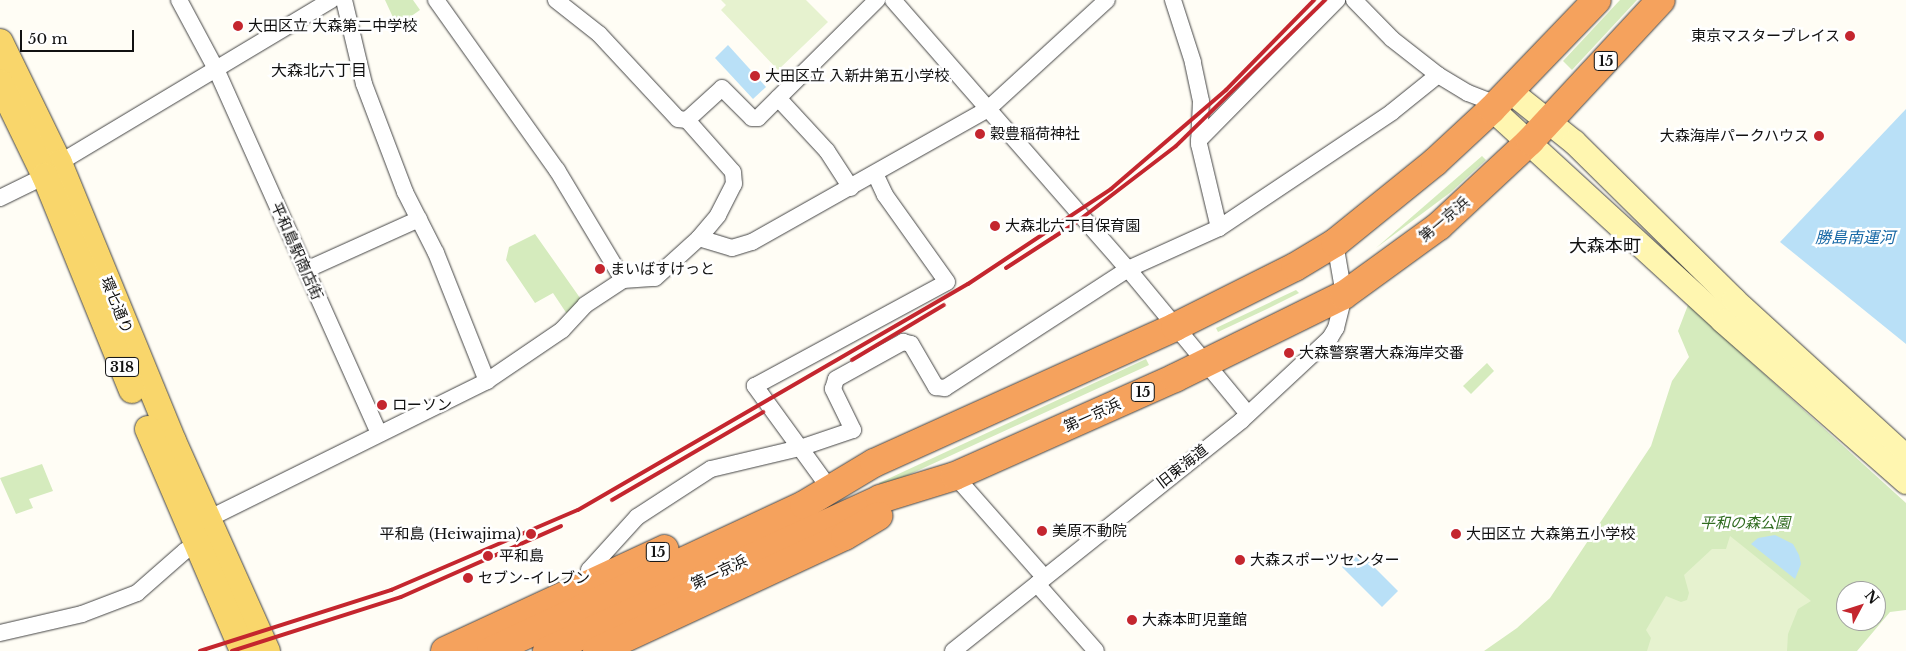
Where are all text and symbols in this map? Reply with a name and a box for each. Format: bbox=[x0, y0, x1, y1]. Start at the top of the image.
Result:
place label: 大田区立 大森第二中学校 bbox=[248, 17, 417, 35]
scale bar bbox=[22, 20, 136, 52]
marker: 大田区立 大森第二中学校 bbox=[232, 20, 244, 32]
place label: 東京マスタープレイス bbox=[1690, 27, 1840, 45]
text: 50 m bbox=[28, 29, 68, 48]
marker: 東京マスタープレイス bbox=[1844, 30, 1856, 42]
road number: 15 bbox=[1594, 49, 1618, 72]
district label: 大森北六丁目 bbox=[271, 60, 367, 80]
place label: 大田区立 入新井第五小学校 bbox=[765, 67, 949, 85]
marker: 大田区立 入新井第五小学校 bbox=[749, 70, 761, 82]
place label: 穀豊稲荷神社 bbox=[990, 125, 1080, 143]
place label: 大森海岸パークハウス bbox=[1659, 127, 1809, 145]
marker: 穀豊稲荷神社 bbox=[974, 128, 986, 140]
marker: 大森海岸パークハウス bbox=[1813, 130, 1825, 142]
street label: 第一京浜 bbox=[1415, 193, 1473, 245]
street label: 平和島駅商店街 bbox=[267, 199, 327, 303]
place label: 大森北六丁目保育園 bbox=[1005, 217, 1140, 235]
marker: 大森北六丁目保育園 bbox=[989, 220, 1001, 232]
water label: 勝島南運河 bbox=[1815, 227, 1895, 247]
district label: 大森本町 bbox=[1569, 235, 1641, 257]
place label: まいばすけっと bbox=[610, 260, 715, 278]
marker: まいばすけっと bbox=[594, 263, 606, 275]
street label: 環七通り bbox=[97, 274, 137, 336]
place label: 大森警察署大森海岸交番 bbox=[1299, 344, 1464, 362]
marker: 大森警察署大森海岸交番 bbox=[1283, 347, 1295, 359]
road number: 318 bbox=[104, 356, 140, 378]
road number: 15 bbox=[1130, 381, 1156, 404]
street label: 第一京浜 bbox=[1061, 395, 1123, 435]
place label: ローソン bbox=[392, 396, 452, 414]
marker: ローソン bbox=[376, 399, 388, 411]
street label: 旧東海道 bbox=[1153, 440, 1211, 492]
park label: 平和の森公園 bbox=[1700, 514, 1790, 532]
place label: 美原不動院 bbox=[1052, 522, 1127, 540]
place label: 平和島 (Heiwajima) bbox=[380, 525, 521, 543]
marker: 美原不動院 bbox=[1036, 525, 1048, 537]
place label: 大田区立 大森第五小学校 bbox=[1466, 525, 1635, 543]
marker: 平和島 (Heiwajima) bbox=[525, 528, 537, 540]
marker: 大田区立 大森第五小学校 bbox=[1450, 528, 1462, 540]
road number: 15 bbox=[646, 540, 670, 564]
place label: 平和島 bbox=[499, 547, 544, 565]
marker: 平和島 bbox=[481, 549, 495, 563]
street label: 第一京浜 bbox=[688, 551, 750, 593]
place label: 大森スポーツセンター bbox=[1250, 551, 1400, 569]
marker: 大森スポーツセンター bbox=[1234, 554, 1246, 566]
place label: セブン-イレブン bbox=[478, 569, 590, 587]
marker: セブン-イレブン bbox=[462, 572, 474, 584]
north arrow bbox=[1836, 581, 1886, 631]
text: N bbox=[1861, 586, 1883, 608]
place label: 大森本町児童館 bbox=[1142, 611, 1247, 629]
marker: 大森本町児童館 bbox=[1126, 614, 1138, 626]

